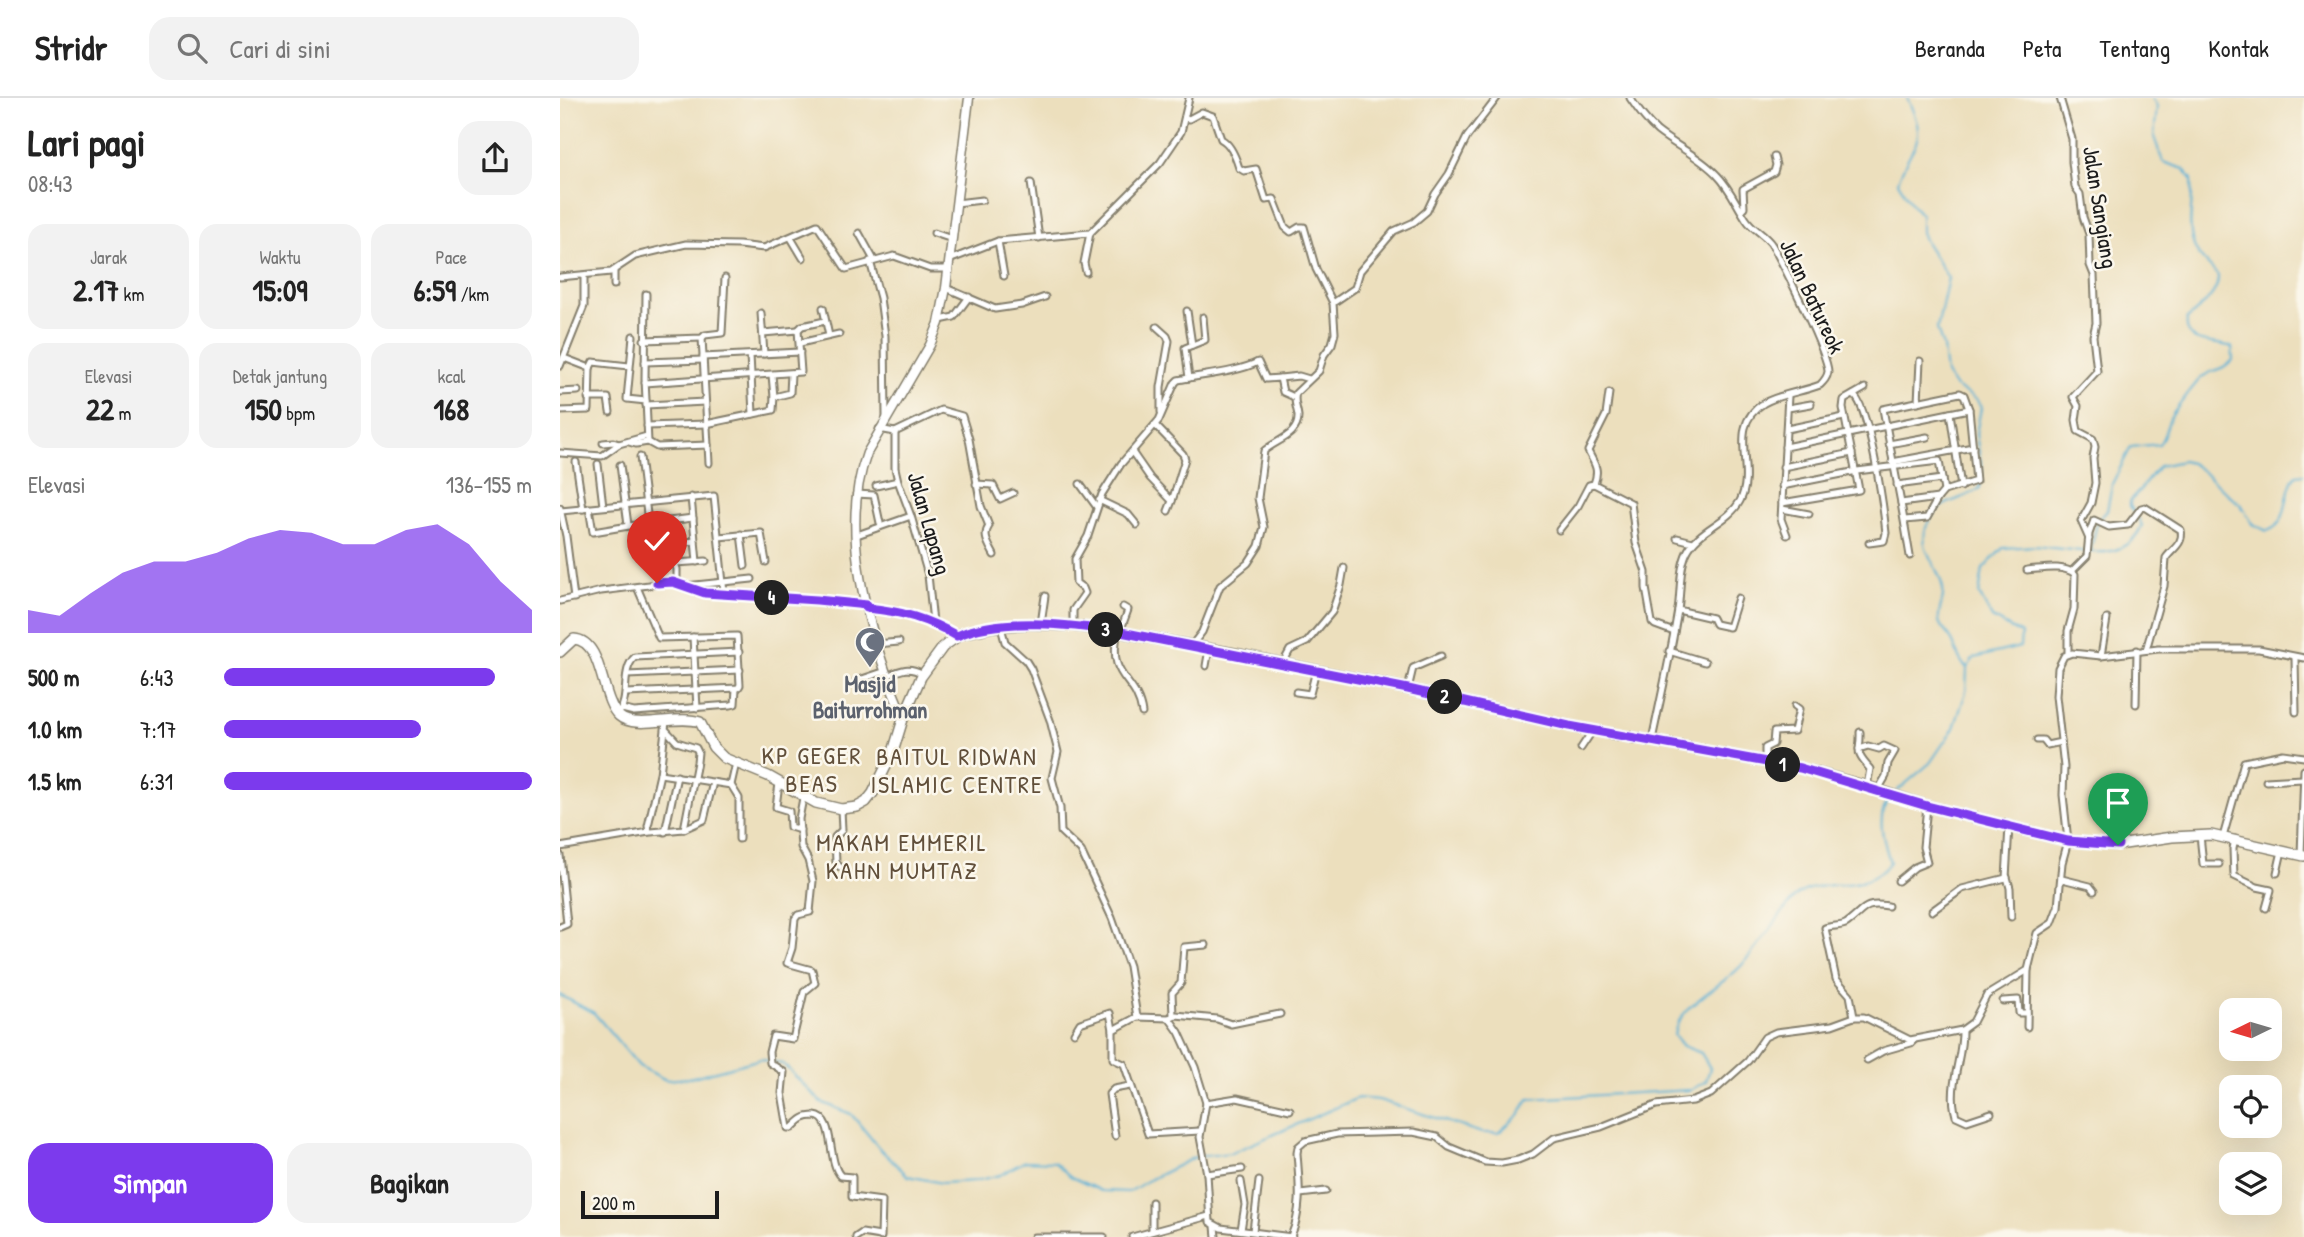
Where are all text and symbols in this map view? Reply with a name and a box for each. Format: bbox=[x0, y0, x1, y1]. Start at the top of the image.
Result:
search box bbox=[149, 17, 639, 80]
text: Stridr bbox=[35, 26, 107, 70]
icon: search bbox=[173, 29, 211, 67]
text: Cari di sini bbox=[229, 31, 331, 66]
text: Beranda bbox=[1915, 32, 1985, 64]
text: Peta bbox=[2023, 32, 2061, 64]
text: Tentang bbox=[2099, 32, 2170, 64]
text: Kontak bbox=[2208, 32, 2269, 64]
text: Lari pagi bbox=[28, 116, 146, 168]
button: share bbox=[458, 121, 532, 195]
street label: Jalan Sangiang bbox=[2076, 144, 2126, 270]
text: 08:43 bbox=[28, 168, 73, 199]
street label: Jalan Batureok bbox=[1773, 234, 1853, 359]
text: Jarak bbox=[90, 244, 127, 270]
text: Waktu bbox=[259, 244, 301, 270]
text: Pace bbox=[436, 244, 467, 270]
text: 2.17 bbox=[73, 270, 119, 310]
text: 15:09 bbox=[252, 270, 307, 310]
text: 6:59 bbox=[413, 270, 456, 310]
text: km bbox=[119, 281, 144, 307]
text: /km bbox=[456, 281, 489, 307]
text: Elevasi bbox=[85, 363, 132, 389]
text: Detak jantung bbox=[233, 363, 327, 389]
text: kcal bbox=[437, 363, 465, 389]
text: 22 bbox=[86, 389, 114, 429]
text: 150 bbox=[245, 389, 282, 429]
text: 168 bbox=[433, 389, 469, 429]
text: m bbox=[114, 400, 131, 426]
text: bpm bbox=[282, 400, 315, 426]
street label: Jalan Lapang bbox=[901, 468, 959, 578]
text: Elevasi bbox=[28, 469, 86, 500]
text: 136–155 m bbox=[446, 469, 532, 500]
pin bbox=[627, 511, 687, 583]
icon: check bbox=[638, 522, 676, 560]
pin: 4 bbox=[754, 580, 790, 616]
text: 4 bbox=[768, 584, 775, 610]
pin: 3 bbox=[1088, 612, 1124, 648]
text: 3 bbox=[1101, 616, 1110, 642]
mosque icon: Masjid Baiturrohman bbox=[853, 625, 887, 669]
text: 500 m bbox=[28, 662, 79, 693]
text: 6:43 bbox=[140, 662, 173, 693]
place label: Masjid Baiturrohman bbox=[813, 668, 927, 725]
pin: 2 bbox=[1428, 680, 1463, 714]
text: 2 bbox=[1440, 683, 1449, 709]
text: 1.0 km bbox=[28, 714, 82, 745]
text: 7:17 bbox=[140, 714, 176, 745]
district label: KP GEGER BEAS bbox=[762, 739, 862, 799]
district label: BAITUL RIDWAN ISLAMIC CENTRE bbox=[870, 740, 1044, 800]
pin: 1 bbox=[1766, 748, 1800, 782]
text: 1 bbox=[1779, 751, 1786, 777]
text: 1.5 km bbox=[28, 766, 81, 797]
text: 6:31 bbox=[140, 766, 173, 797]
pin bbox=[2088, 773, 2148, 845]
icon: arrive bbox=[2099, 784, 2137, 822]
district label: MAKAM EMMERIL KAHN MUMTAZ bbox=[816, 826, 988, 886]
north arrow bbox=[2219, 998, 2282, 1060]
map controls bbox=[2219, 998, 2282, 1215]
button: locate bbox=[2219, 1075, 2282, 1138]
button: Simpan bbox=[28, 1143, 273, 1223]
button: Bagikan bbox=[287, 1143, 532, 1223]
button: layers bbox=[2219, 1152, 2282, 1215]
scale bar bbox=[581, 1188, 719, 1220]
text: 200 m bbox=[592, 1190, 635, 1216]

